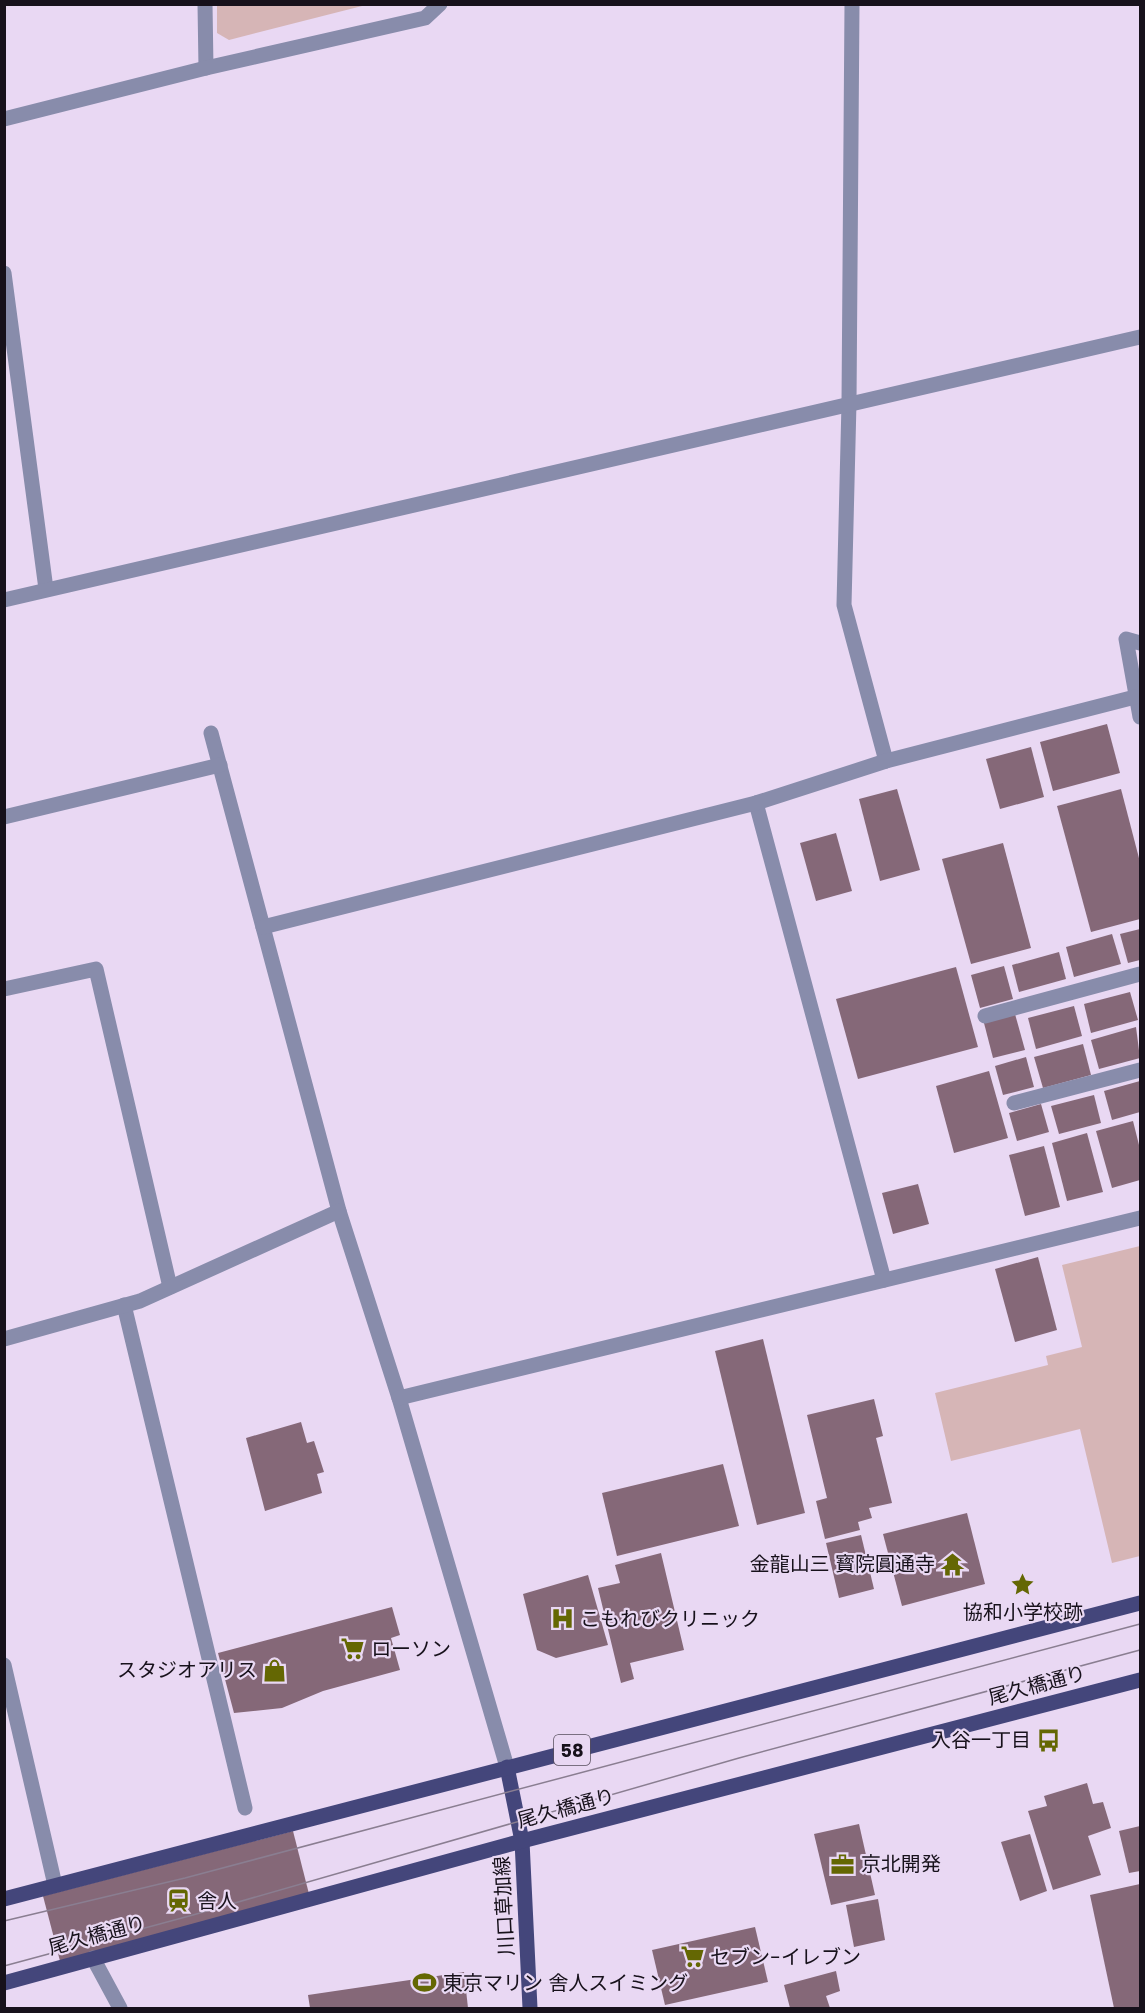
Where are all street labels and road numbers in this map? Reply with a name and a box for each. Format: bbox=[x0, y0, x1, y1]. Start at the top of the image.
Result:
street label: 尾久橋通り bbox=[985, 1659, 1089, 1711]
road number: 58 bbox=[554, 1735, 590, 1765]
street label: 尾久橋通り bbox=[514, 1782, 618, 1834]
street label: 川口草加線 bbox=[487, 1855, 521, 1957]
street label: 尾久橋通り bbox=[45, 1909, 149, 1961]

